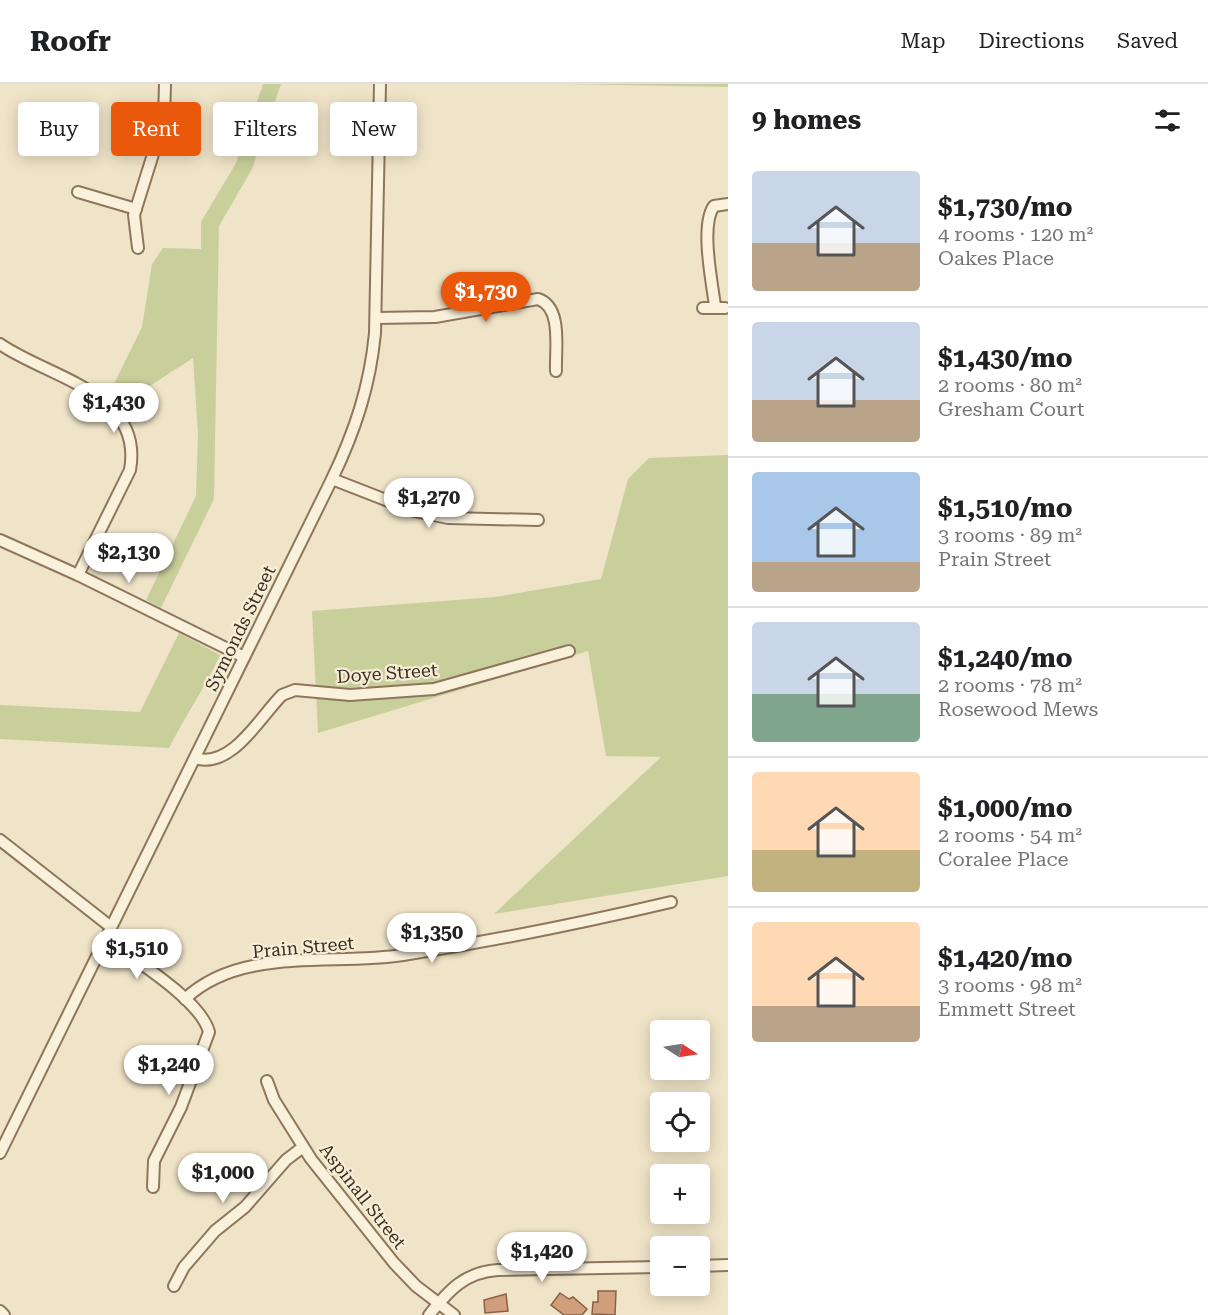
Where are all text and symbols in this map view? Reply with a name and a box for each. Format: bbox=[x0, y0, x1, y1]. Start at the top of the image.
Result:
text: Roofr bbox=[30, 25, 111, 58]
text: Map bbox=[901, 29, 945, 53]
text: Directions bbox=[978, 29, 1084, 53]
text: Saved bbox=[1117, 29, 1178, 53]
chip: Buy bbox=[18, 102, 99, 156]
chip: Rent bbox=[111, 102, 201, 156]
chip: Filters bbox=[213, 102, 318, 156]
chip: New bbox=[330, 102, 417, 156]
icon: filters bbox=[1151, 104, 1184, 137]
text: 9 homes bbox=[752, 105, 861, 135]
text: $1,730/mo bbox=[938, 192, 1073, 222]
icon: home bbox=[800, 195, 872, 267]
text: 4 rooms · 120 m² bbox=[938, 222, 1093, 246]
text: Oakes Place bbox=[938, 246, 1054, 270]
pin: $1,730 bbox=[437, 272, 535, 323]
text: $1,730 bbox=[455, 279, 517, 303]
text: $1,430/mo bbox=[938, 343, 1073, 373]
icon: home bbox=[800, 346, 872, 418]
text: 2 rooms · 80 m² bbox=[938, 373, 1082, 397]
pin: $1,430 bbox=[65, 383, 163, 434]
text: $1,430 bbox=[83, 390, 145, 414]
text: Gresham Court bbox=[938, 397, 1084, 421]
pin: $1,270 bbox=[380, 478, 478, 529]
text: $1,270 bbox=[398, 485, 460, 509]
text: $1,510/mo bbox=[938, 493, 1073, 523]
icon: home bbox=[800, 496, 872, 568]
text: 3 rooms · 89 m² bbox=[938, 523, 1082, 547]
pin: $2,130 bbox=[80, 533, 178, 584]
text: $2,130 bbox=[98, 540, 160, 564]
text: Prain Street bbox=[938, 547, 1051, 571]
street label: Symonds Street bbox=[201, 562, 280, 694]
text: $1,240/mo bbox=[938, 643, 1073, 673]
icon: home bbox=[800, 646, 872, 718]
street label: Doye Street bbox=[336, 659, 438, 687]
text: 2 rooms · 78 m² bbox=[938, 673, 1082, 697]
text: Rosewood Mews bbox=[938, 697, 1098, 721]
text: $1,000/mo bbox=[938, 793, 1073, 823]
icon: home bbox=[800, 796, 872, 868]
text: 2 rooms · 54 m² bbox=[938, 823, 1082, 847]
text: Coralee Place bbox=[938, 847, 1069, 871]
pin: $1,350 bbox=[383, 913, 481, 964]
text: $1,350 bbox=[401, 920, 463, 944]
pin: $1,510 bbox=[88, 929, 186, 980]
street label: Prain Street bbox=[251, 932, 355, 962]
text: $1,510 bbox=[106, 936, 168, 960]
text: $1,420/mo bbox=[938, 943, 1073, 973]
icon: home bbox=[800, 946, 872, 1018]
text: 3 rooms · 98 m² bbox=[938, 973, 1082, 997]
text: Emmett Street bbox=[938, 997, 1076, 1021]
north arrow bbox=[650, 1020, 710, 1080]
map controls bbox=[650, 1020, 710, 1296]
pin: $1,240 bbox=[120, 1045, 218, 1096]
text: $1,240 bbox=[138, 1052, 200, 1076]
button: locate bbox=[650, 1092, 710, 1152]
street label: Aspinall Street bbox=[316, 1139, 411, 1253]
pin: $1,000 bbox=[174, 1153, 272, 1204]
text: $1,000 bbox=[192, 1160, 254, 1184]
button: + bbox=[650, 1164, 710, 1224]
pin: $1,420 bbox=[493, 1232, 591, 1283]
button: − bbox=[650, 1236, 710, 1296]
text: $1,420 bbox=[511, 1239, 573, 1263]

